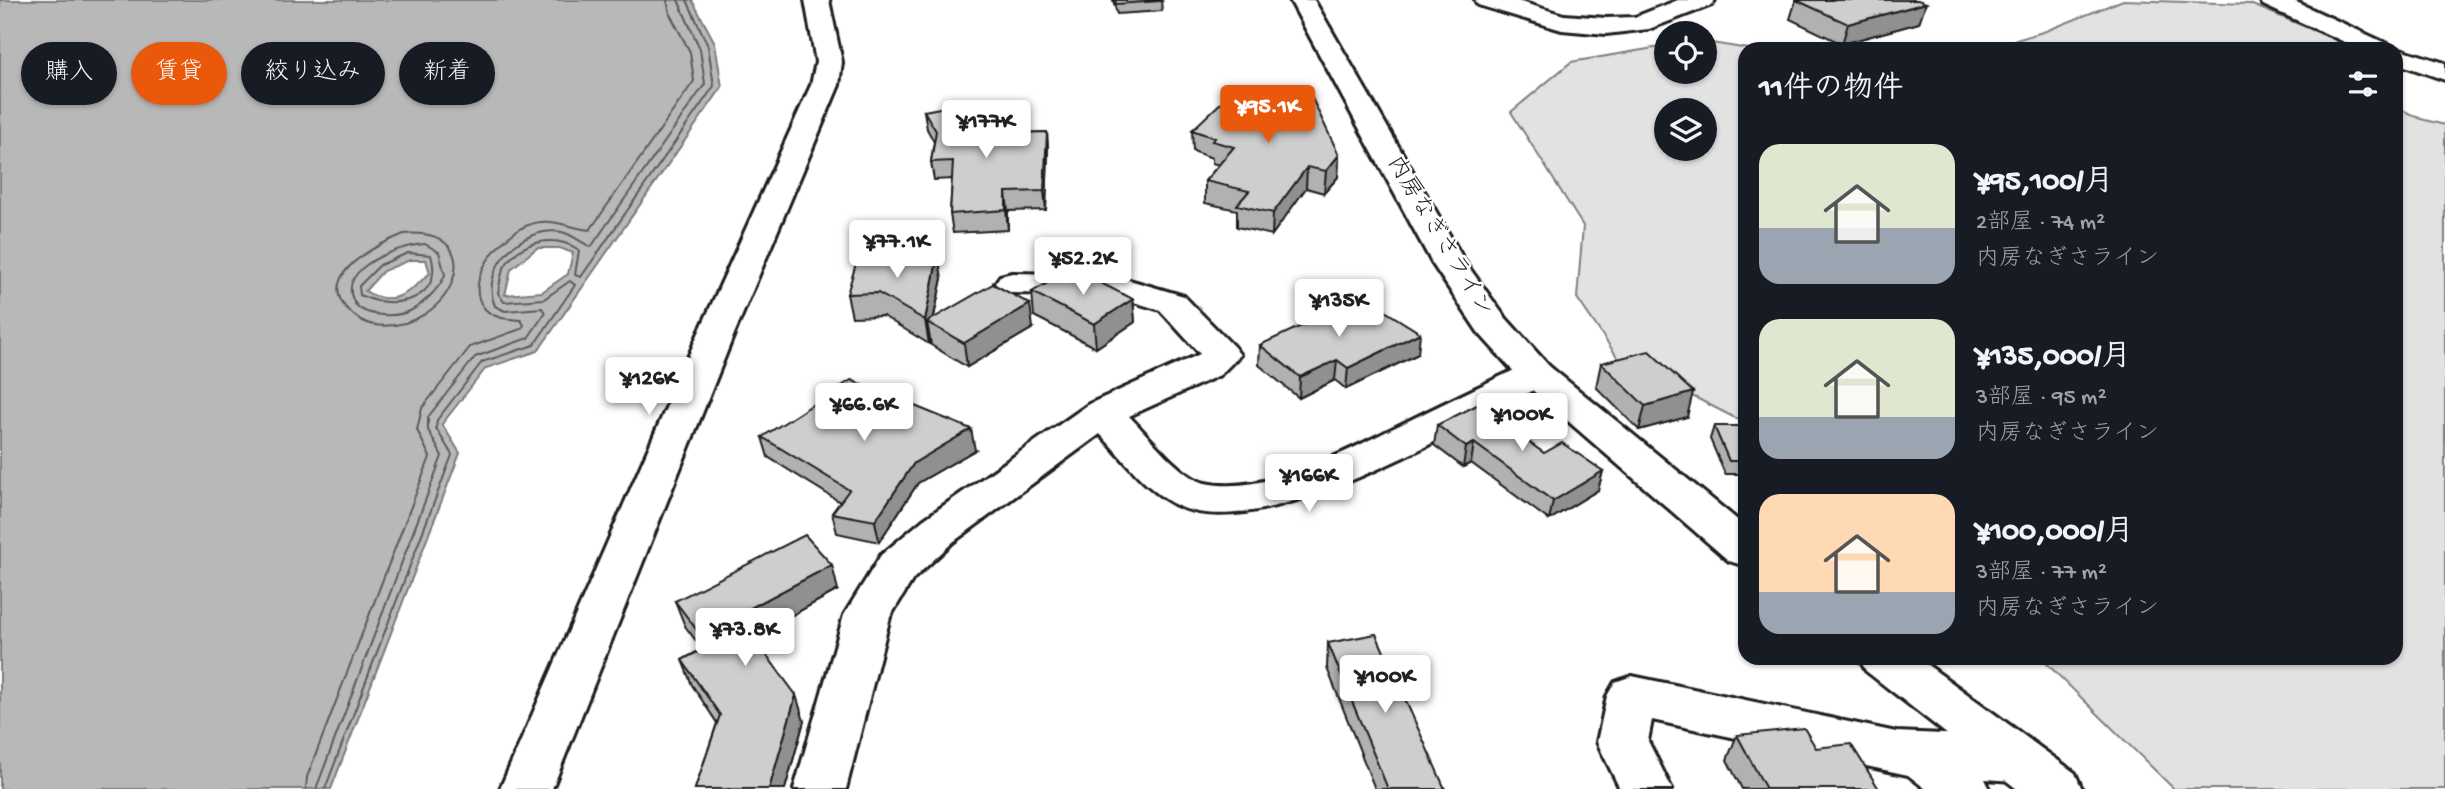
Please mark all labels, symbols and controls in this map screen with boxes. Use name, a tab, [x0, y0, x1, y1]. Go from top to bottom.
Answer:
map controls	[1654, 21, 1717, 161]
button: locate	[1654, 21, 1717, 84]
chip: 購入	[21, 42, 117, 105]
chip: 賃貸	[131, 42, 227, 105]
chip: 絞り込み	[241, 42, 385, 105]
chip: 新着	[399, 42, 495, 105]
icon: filters	[2344, 65, 2382, 103]
text: 11件の物件	[1759, 73, 1903, 108]
pin: ¥95.1K	[1211, 86, 1325, 145]
text: ¥95.1K	[1236, 94, 1300, 121]
button: layers	[1654, 98, 1717, 161]
pin: ¥177K	[937, 100, 1035, 160]
text: ¥177K	[958, 109, 1014, 136]
street label: 内房なぎさライン	[1380, 151, 1499, 322]
text: ¥95,100/月	[1976, 166, 2114, 201]
icon: home	[1815, 172, 1899, 256]
text: 2部屋 · 74 m²	[1976, 210, 2105, 237]
pin: ¥77.1K	[840, 220, 954, 280]
text: ¥77.1K	[865, 229, 929, 256]
pin: ¥52.2K	[1026, 238, 1140, 297]
text: ¥52.2K	[1050, 246, 1116, 273]
text: 内房なぎさライン	[1976, 246, 2159, 273]
pin: ¥135K	[1290, 280, 1388, 339]
text: ¥135K	[1311, 288, 1367, 315]
text: ¥135,000/月	[1976, 341, 2131, 376]
icon: home	[1815, 347, 1899, 431]
pin: ¥126K	[600, 358, 698, 417]
text: ¥126K	[621, 366, 677, 393]
pin: ¥66.6K	[807, 384, 921, 443]
text: 3部屋 · 95 m²	[1976, 385, 2107, 412]
text: ¥66.6K	[831, 392, 897, 419]
pin: ¥100K	[1473, 393, 1571, 453]
text: ¥100K	[1493, 402, 1551, 429]
text: 内房なぎさライン	[1976, 421, 2159, 448]
pin: ¥166K	[1260, 454, 1358, 514]
text: ¥166K	[1281, 463, 1337, 490]
text: ¥100,000/月	[1976, 516, 2134, 551]
icon: home	[1815, 522, 1899, 606]
text: 3部屋 · 77 m²	[1976, 560, 2107, 587]
text: 内房なぎさライン	[1976, 596, 2159, 623]
pin: ¥73.8K	[688, 608, 802, 668]
text: ¥73.8K	[711, 617, 779, 644]
pin: ¥100K	[1336, 656, 1434, 715]
text: ¥100K	[1356, 664, 1414, 691]

